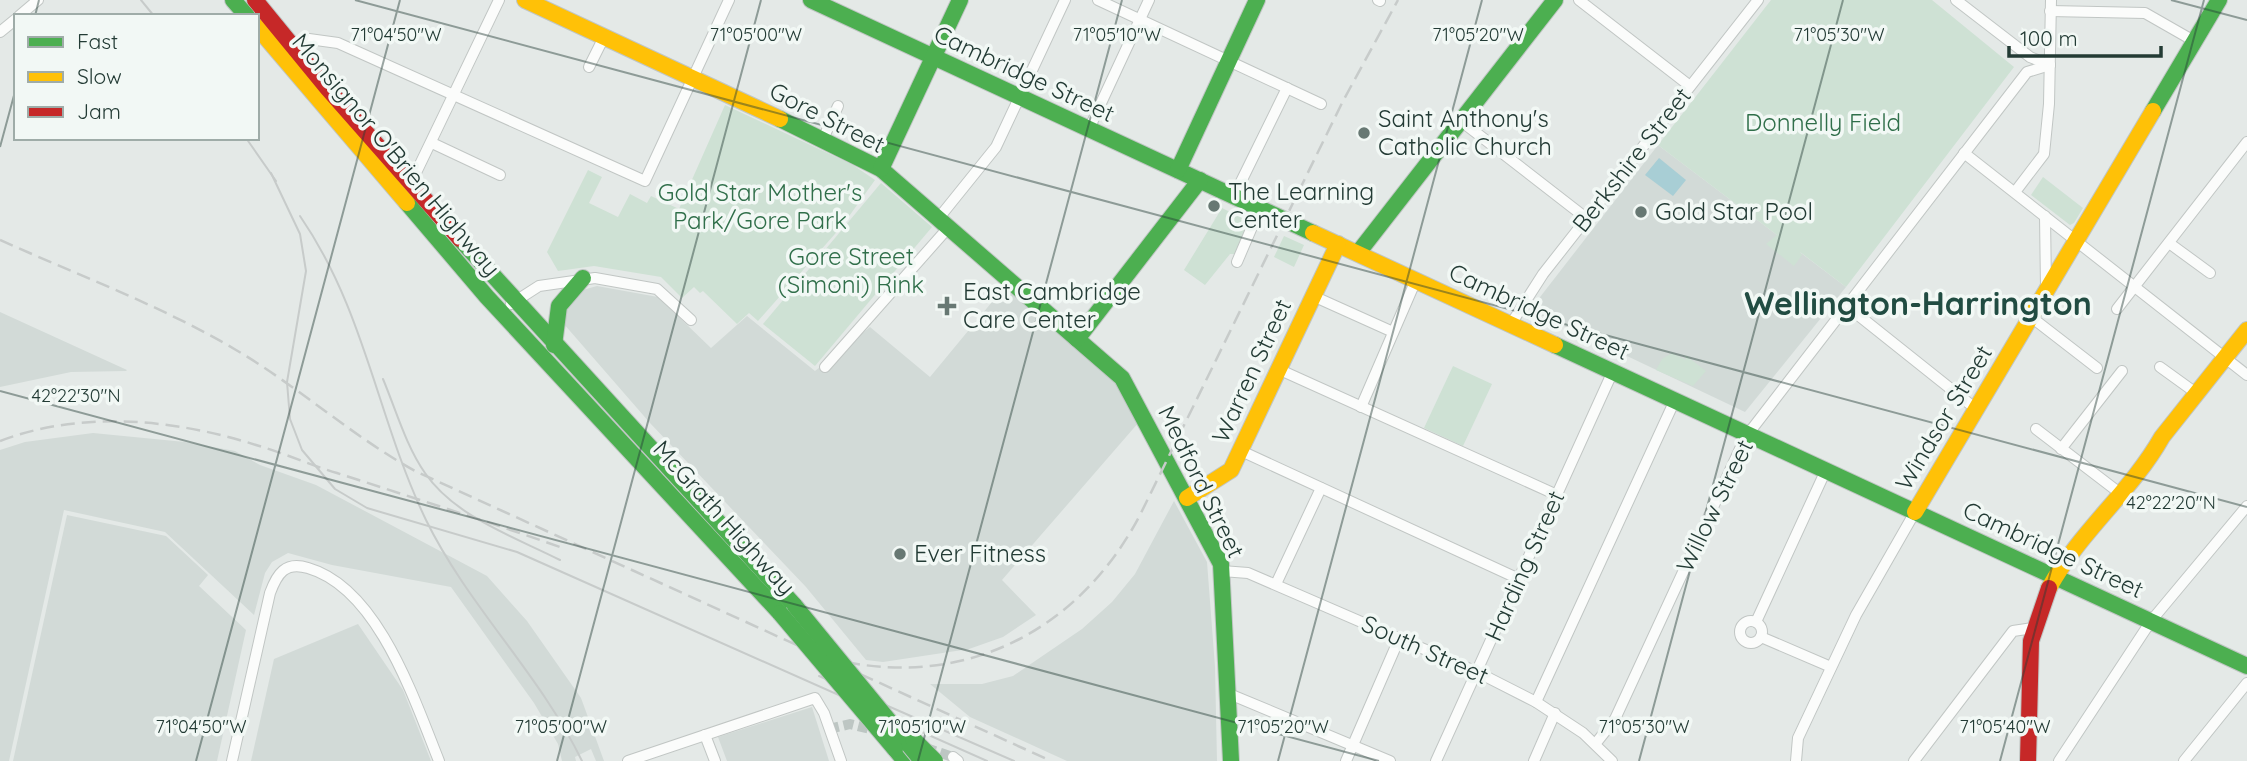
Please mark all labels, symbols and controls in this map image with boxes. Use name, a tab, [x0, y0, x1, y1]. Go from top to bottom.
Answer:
legend	[14, 14, 259, 140]
scale bar	[2009, 14, 2161, 58]
street label: Cambridge Street	[929, 18, 1119, 128]
text: 71°04'50"W	[350, 23, 442, 46]
text: 71°05'00"W	[710, 23, 802, 46]
text: 71°05'10"W	[1073, 23, 1161, 46]
text: 71°05'20"W	[1432, 23, 1524, 46]
text: 71°05'30"W	[1793, 23, 1885, 46]
text: 100 m	[2020, 25, 2078, 51]
street label: Monsignor O'Brien Highway	[286, 27, 507, 282]
text: Fast	[77, 28, 118, 54]
text: Slow	[77, 63, 122, 89]
street label: Gore Street	[765, 75, 890, 159]
street label: Berkshire Street	[1565, 81, 1697, 238]
text: Jam	[77, 98, 121, 124]
place label: Saint Anthony's Catholic Church	[1378, 103, 1552, 161]
park label: Donnelly Field	[1745, 107, 1901, 137]
marker: Saint Anthony's Catholic Church	[1356, 125, 1372, 141]
place label: The Learning Center	[1228, 176, 1374, 234]
park label: Gold Star Mother's Park/Gore Park	[658, 177, 862, 235]
place label: Gold Star Pool	[1655, 196, 1813, 226]
marker: The Learning Center	[1206, 198, 1222, 214]
marker: Gold Star Pool	[1633, 204, 1649, 220]
park label: Gore Street (Simoni) Rink	[778, 241, 924, 299]
street label: Cambridge Street	[1444, 256, 1634, 366]
place label: East Cambridge Care Center	[963, 276, 1141, 334]
district label: Wellington-Harrington	[1744, 283, 2092, 323]
street label: Warren Street	[1205, 294, 1297, 447]
marker: East Cambridge Care Center	[937, 296, 957, 316]
street label: Windsor Street	[1888, 340, 1998, 495]
text: 42°22'30"N	[32, 384, 121, 407]
street label: Medford Street	[1152, 401, 1252, 563]
street label: McGrath Highway	[647, 434, 802, 601]
street label: Willow Street	[1669, 434, 1759, 577]
street label: Harding Street	[1478, 486, 1571, 645]
text: 42°22'20"N	[2126, 491, 2216, 514]
street label: Cambridge Street	[1958, 494, 2148, 604]
place label: Ever Fitness	[914, 538, 1046, 568]
marker: Ever Fitness	[892, 546, 908, 562]
street label: South Street	[1357, 608, 1493, 690]
text: 71°04'50"W	[155, 715, 247, 738]
text: 71°05'00"W	[515, 715, 607, 738]
text: 71°05'10"W	[878, 715, 966, 738]
text: 71°05'20"W	[1237, 715, 1329, 738]
text: 71°05'30"W	[1598, 715, 1690, 738]
text: 71°05'40"W	[1959, 715, 2051, 738]

